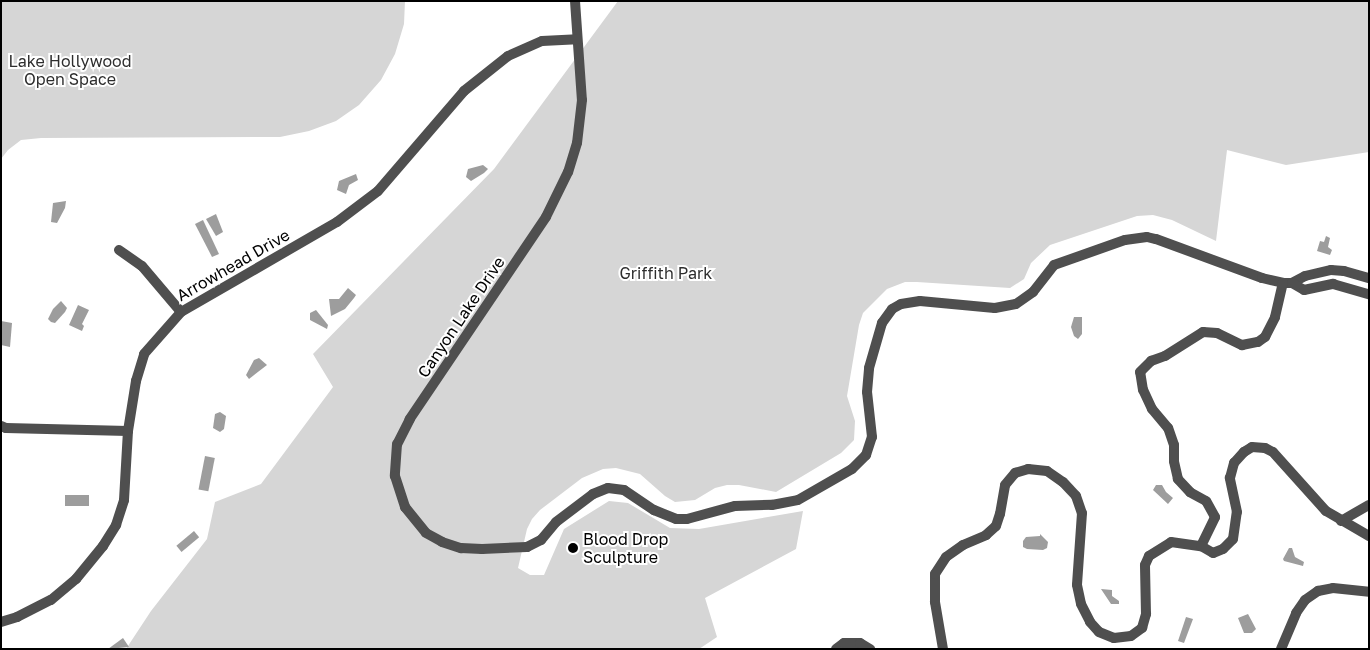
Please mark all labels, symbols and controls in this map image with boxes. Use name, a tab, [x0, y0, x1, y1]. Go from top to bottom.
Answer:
park label: Lake Hollywood Open Space	[8, 51, 132, 89]
street label: Arrowhead Drive	[173, 225, 293, 305]
street label: Canyon Lake Drive	[413, 253, 509, 381]
park label: Griffith Park	[620, 263, 712, 283]
place label: Blood Drop Sculpture	[583, 529, 668, 567]
marker: Blood Drop Sculpture	[567, 542, 579, 554]

